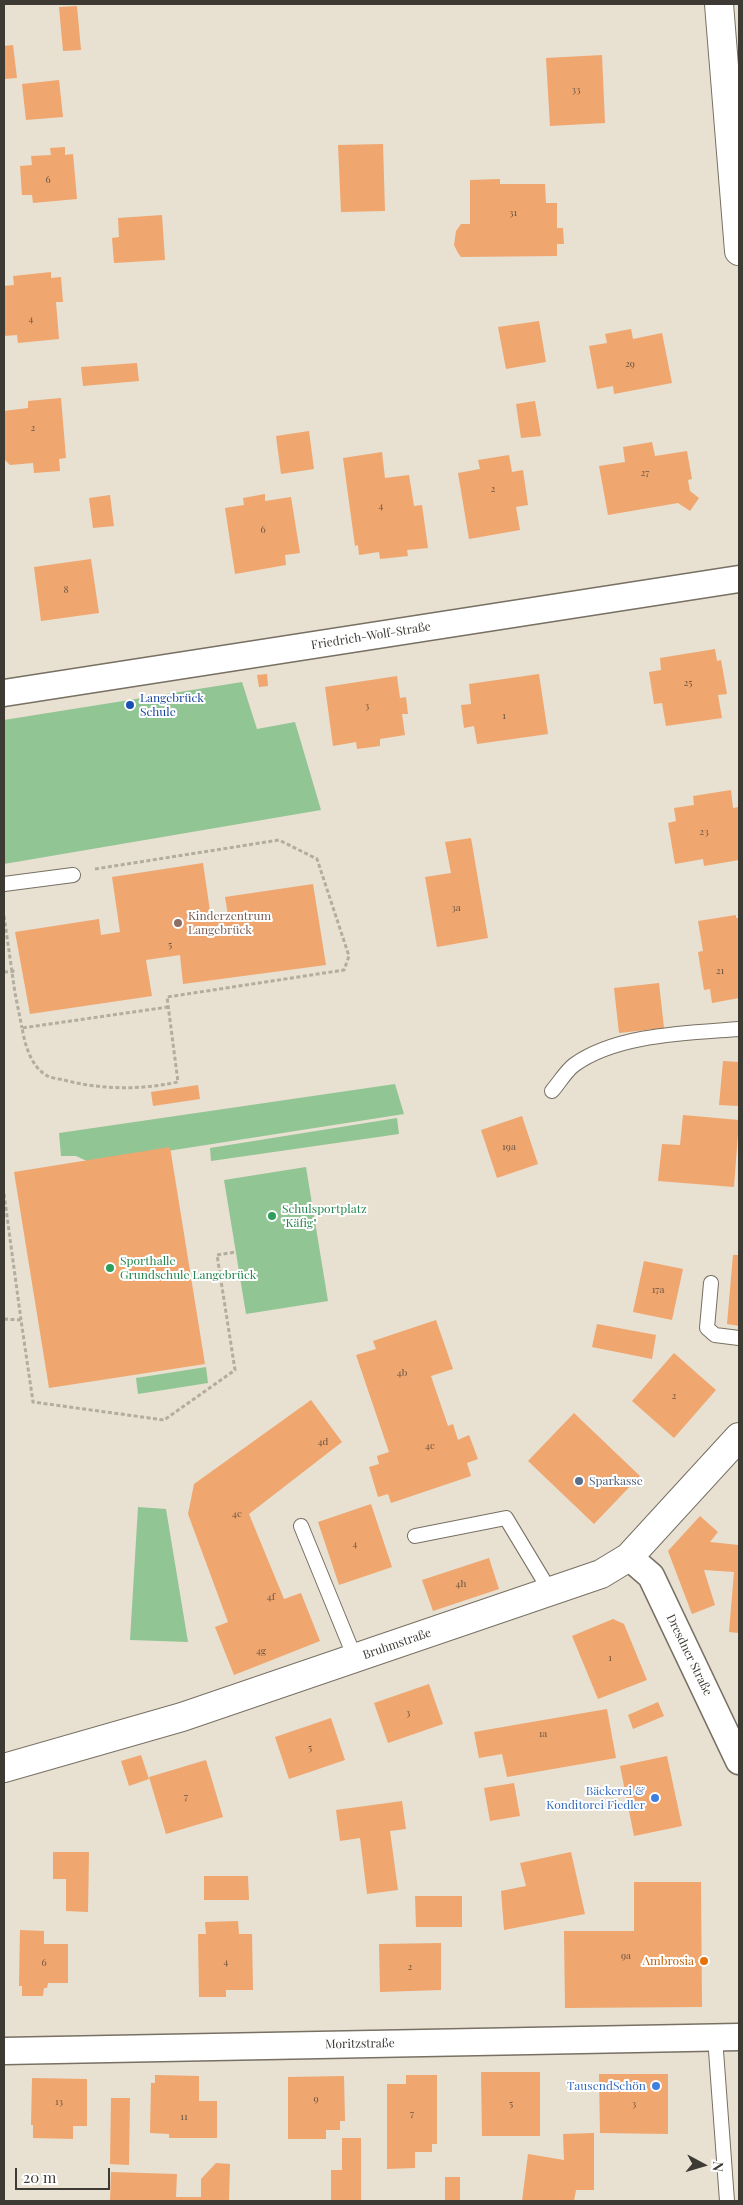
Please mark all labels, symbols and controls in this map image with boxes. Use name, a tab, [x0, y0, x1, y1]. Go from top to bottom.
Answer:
house number: 33	[571, 84, 581, 96]
house number: 6	[45, 174, 51, 186]
house number: 31	[509, 207, 517, 219]
house number: 4	[29, 313, 33, 325]
house number: 29	[625, 358, 635, 370]
house number: 2	[31, 422, 35, 434]
house number: 27	[641, 467, 649, 479]
house number: 2	[491, 483, 495, 495]
house number: 4	[379, 500, 383, 512]
house number: 6	[260, 524, 266, 536]
house number: 8	[63, 584, 69, 596]
street label: Friedrich-Wolf-Straße	[310, 619, 432, 653]
house number: 25	[684, 677, 692, 689]
place label: Langebrück Schule	[140, 691, 204, 719]
marker: Langebrück Schule	[124, 699, 136, 711]
house number: 3	[365, 700, 369, 712]
house number: 1	[502, 710, 506, 722]
house number: 23	[699, 826, 709, 838]
house number: 3a	[451, 902, 461, 914]
place label: Kinderzentrum Langebrück	[188, 909, 271, 937]
marker: Kinderzentrum Langebrück	[172, 917, 184, 929]
house number: 5	[168, 939, 172, 951]
house number: 21	[716, 965, 724, 977]
house number: 19a	[502, 1141, 516, 1153]
place label: Schulsportplatz "Käfig"	[282, 1202, 367, 1230]
marker: Schulsportplatz "Käfig"	[266, 1210, 278, 1222]
place label: Sporthalle Grundschule Langebrück	[120, 1254, 256, 1282]
marker: Sporthalle Grundschule Langebrück	[104, 1262, 116, 1274]
house number: 17a	[652, 1284, 664, 1296]
house number: 4b	[397, 1367, 407, 1379]
house number: 2	[672, 1390, 676, 1402]
house number: 4d	[318, 1436, 328, 1448]
house number: 4c	[425, 1440, 435, 1452]
place label: Sparkasse	[589, 1474, 643, 1488]
marker: Sparkasse	[573, 1475, 585, 1487]
house number: 4e	[232, 1508, 242, 1520]
house number: 4	[353, 1538, 357, 1550]
house number: 4h	[456, 1578, 466, 1590]
house number: 4f	[267, 1591, 275, 1603]
street label: Dresdner Straße	[663, 1612, 715, 1698]
street label: Bruhmstraße	[361, 1626, 433, 1662]
house number: 4g	[256, 1645, 266, 1657]
house number: 1	[608, 1652, 612, 1664]
house number: 3	[406, 1707, 410, 1719]
house number: 1a	[539, 1728, 547, 1740]
house number: 5	[308, 1742, 312, 1754]
place label: Bäckerei & Konditorei Fiedler	[546, 1784, 645, 1812]
house number: 7	[184, 1791, 188, 1803]
marker: Bäckerei & Konditorei Fiedler	[649, 1792, 661, 1804]
house number: 9a	[621, 1950, 631, 1962]
place label: Ambrosia	[642, 1954, 694, 1968]
marker: Ambrosia	[698, 1955, 710, 1967]
house number: 4	[224, 1956, 228, 1968]
house number: 6	[41, 1957, 47, 1969]
house number: 2	[408, 1961, 412, 1973]
street label: Moritzstraße	[325, 2036, 395, 2052]
place label: TausendSchön	[567, 2079, 646, 2093]
marker: TausendSchön	[650, 2080, 662, 2092]
house number: 9	[313, 2093, 319, 2105]
house number: 13	[55, 2096, 63, 2108]
house number: 5	[509, 2098, 513, 2110]
house number: 3	[632, 2098, 636, 2110]
house number: 7	[410, 2108, 414, 2120]
house number: 11	[180, 2111, 188, 2123]
north arrow	[678, 2140, 728, 2190]
scale bar	[18, 2158, 112, 2190]
text: N	[708, 2161, 728, 2173]
text: 20 m	[23, 2167, 56, 2187]

